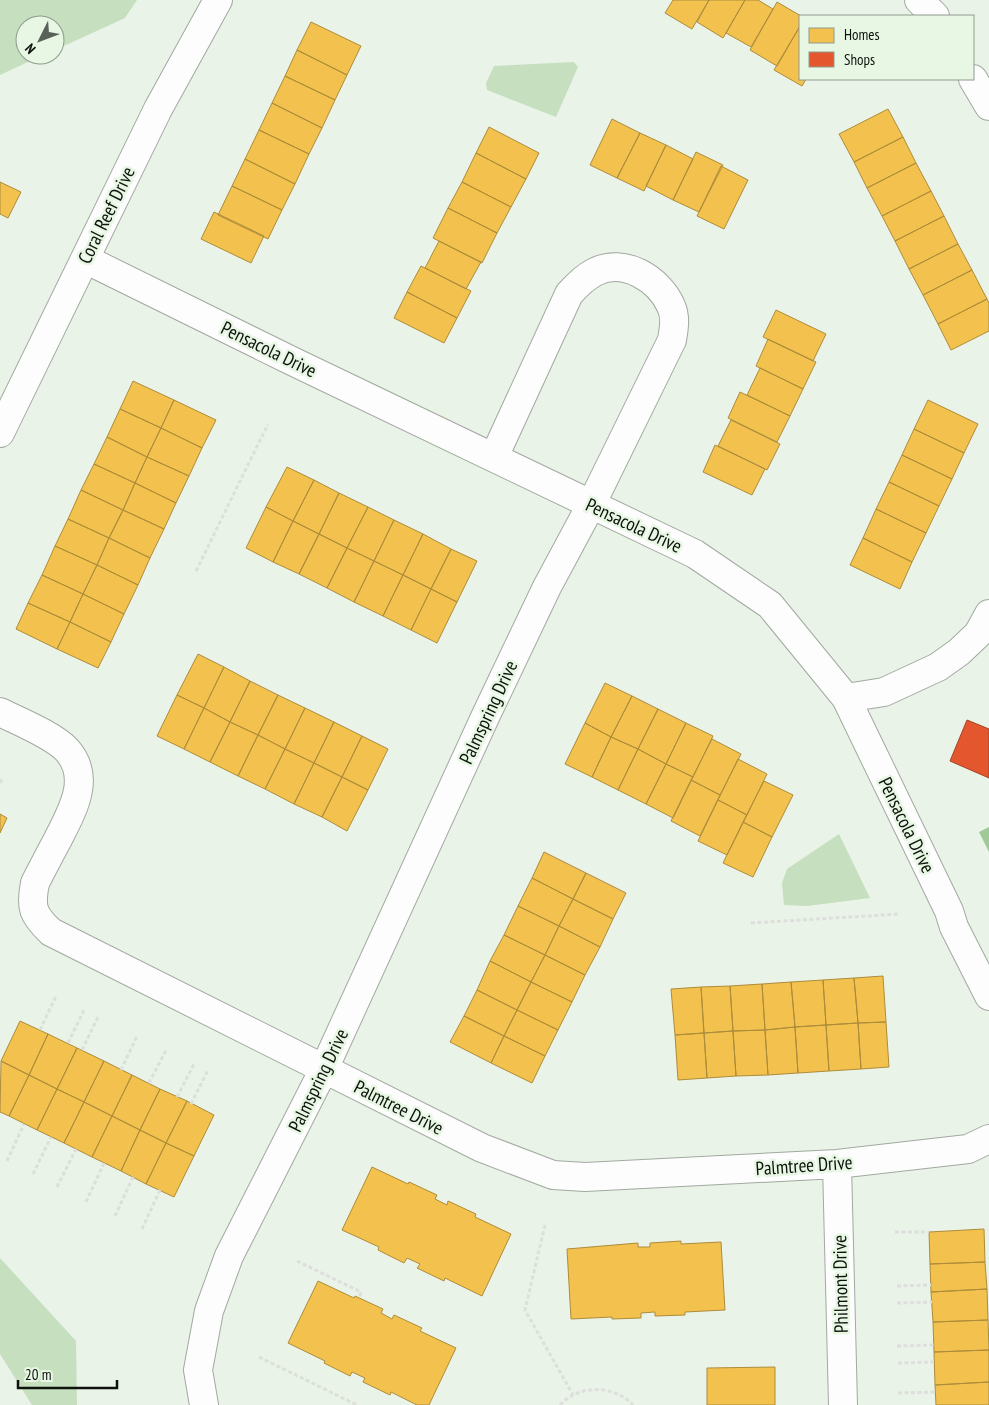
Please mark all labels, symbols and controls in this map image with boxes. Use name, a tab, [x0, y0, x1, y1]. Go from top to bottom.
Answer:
north arrow	[15, 15, 65, 65]
legend	[799, 15, 974, 80]
text: Homes	[844, 25, 880, 44]
text: N	[21, 40, 40, 58]
text: Shops	[844, 50, 875, 69]
street label: Coral Reef Drive	[72, 162, 140, 267]
street label: Pensacola Drive	[217, 316, 321, 383]
street label: Pensacola Drive	[582, 492, 686, 558]
street label: Palmspring Drive	[454, 656, 523, 768]
street label: Pensacola Drive	[874, 773, 941, 877]
street label: Palmspring Drive	[283, 1024, 353, 1135]
street label: Palmtree Drive	[350, 1074, 448, 1140]
street label: Palmtree Drive	[755, 1150, 853, 1180]
street label: Philmont Drive	[827, 1235, 853, 1333]
scale bar	[18, 1358, 116, 1390]
text: 20 m	[25, 1365, 51, 1384]

